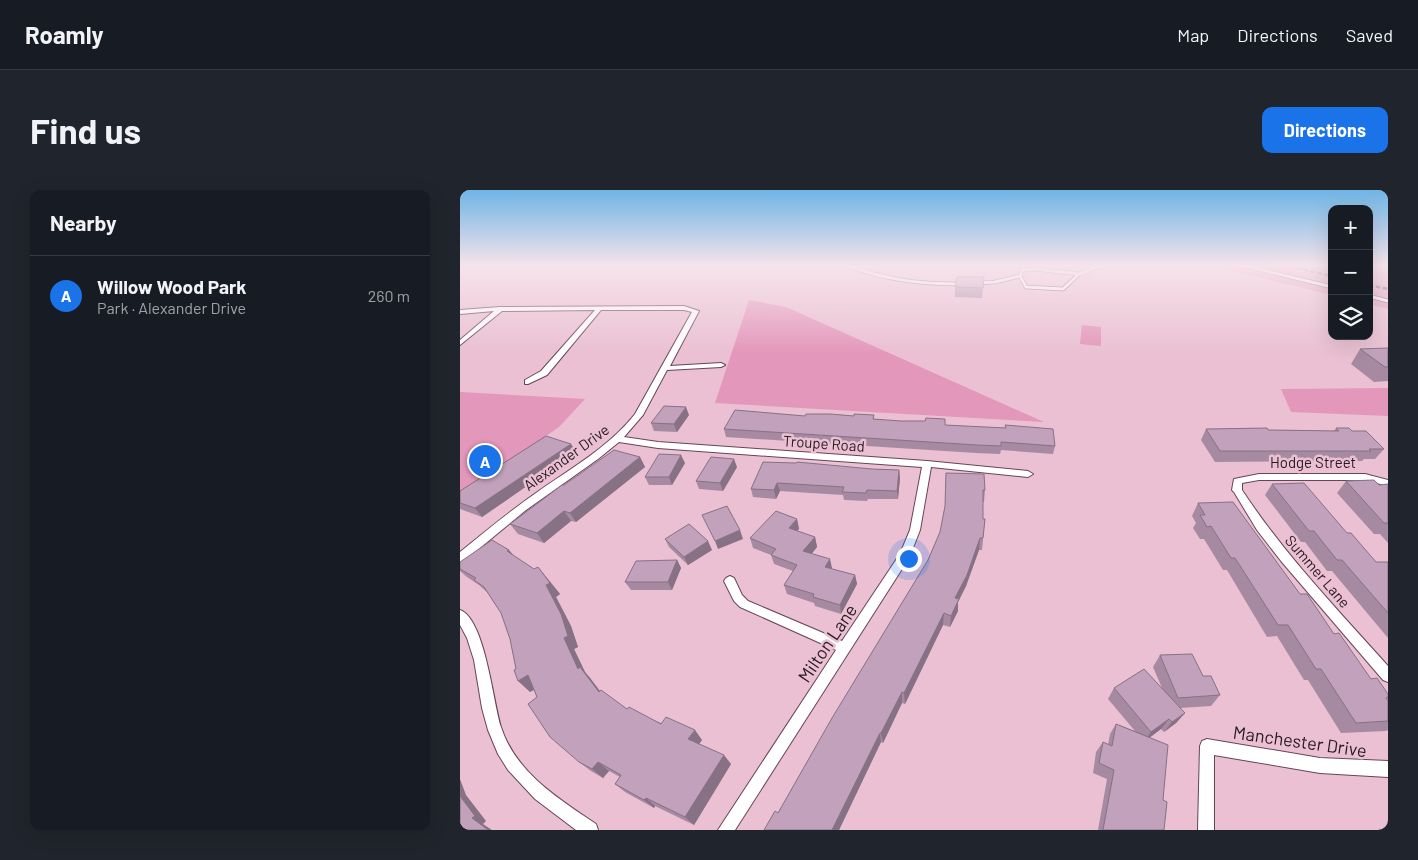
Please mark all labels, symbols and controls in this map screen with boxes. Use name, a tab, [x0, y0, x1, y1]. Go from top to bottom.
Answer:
text: Roamly	[25, 20, 104, 49]
text: Map	[1177, 24, 1209, 46]
text: Directions	[1237, 24, 1318, 46]
text: Saved	[1346, 24, 1393, 46]
button: Directions	[1262, 107, 1388, 153]
text: Find us	[30, 109, 141, 151]
map controls	[1328, 205, 1373, 340]
button: +	[1328, 205, 1373, 250]
text: Nearby	[50, 210, 116, 235]
button: −	[1328, 250, 1373, 295]
text: Willow Wood Park	[97, 275, 246, 298]
text: A	[61, 286, 71, 305]
text: 260 m	[368, 286, 410, 305]
button: layers	[1328, 295, 1373, 340]
text: Park · Alexander Drive	[97, 298, 246, 317]
street label: Alexander Drive	[520, 420, 612, 494]
street label: Troupe Road	[783, 431, 865, 455]
pin: A	[469, 442, 501, 480]
street label: Hodge Street	[1270, 453, 1356, 471]
street label: Summer Lane	[1282, 531, 1354, 611]
your location	[896, 546, 922, 572]
street label: Milton Lane	[793, 600, 861, 686]
street label: Manchester Drive	[1232, 721, 1368, 761]

